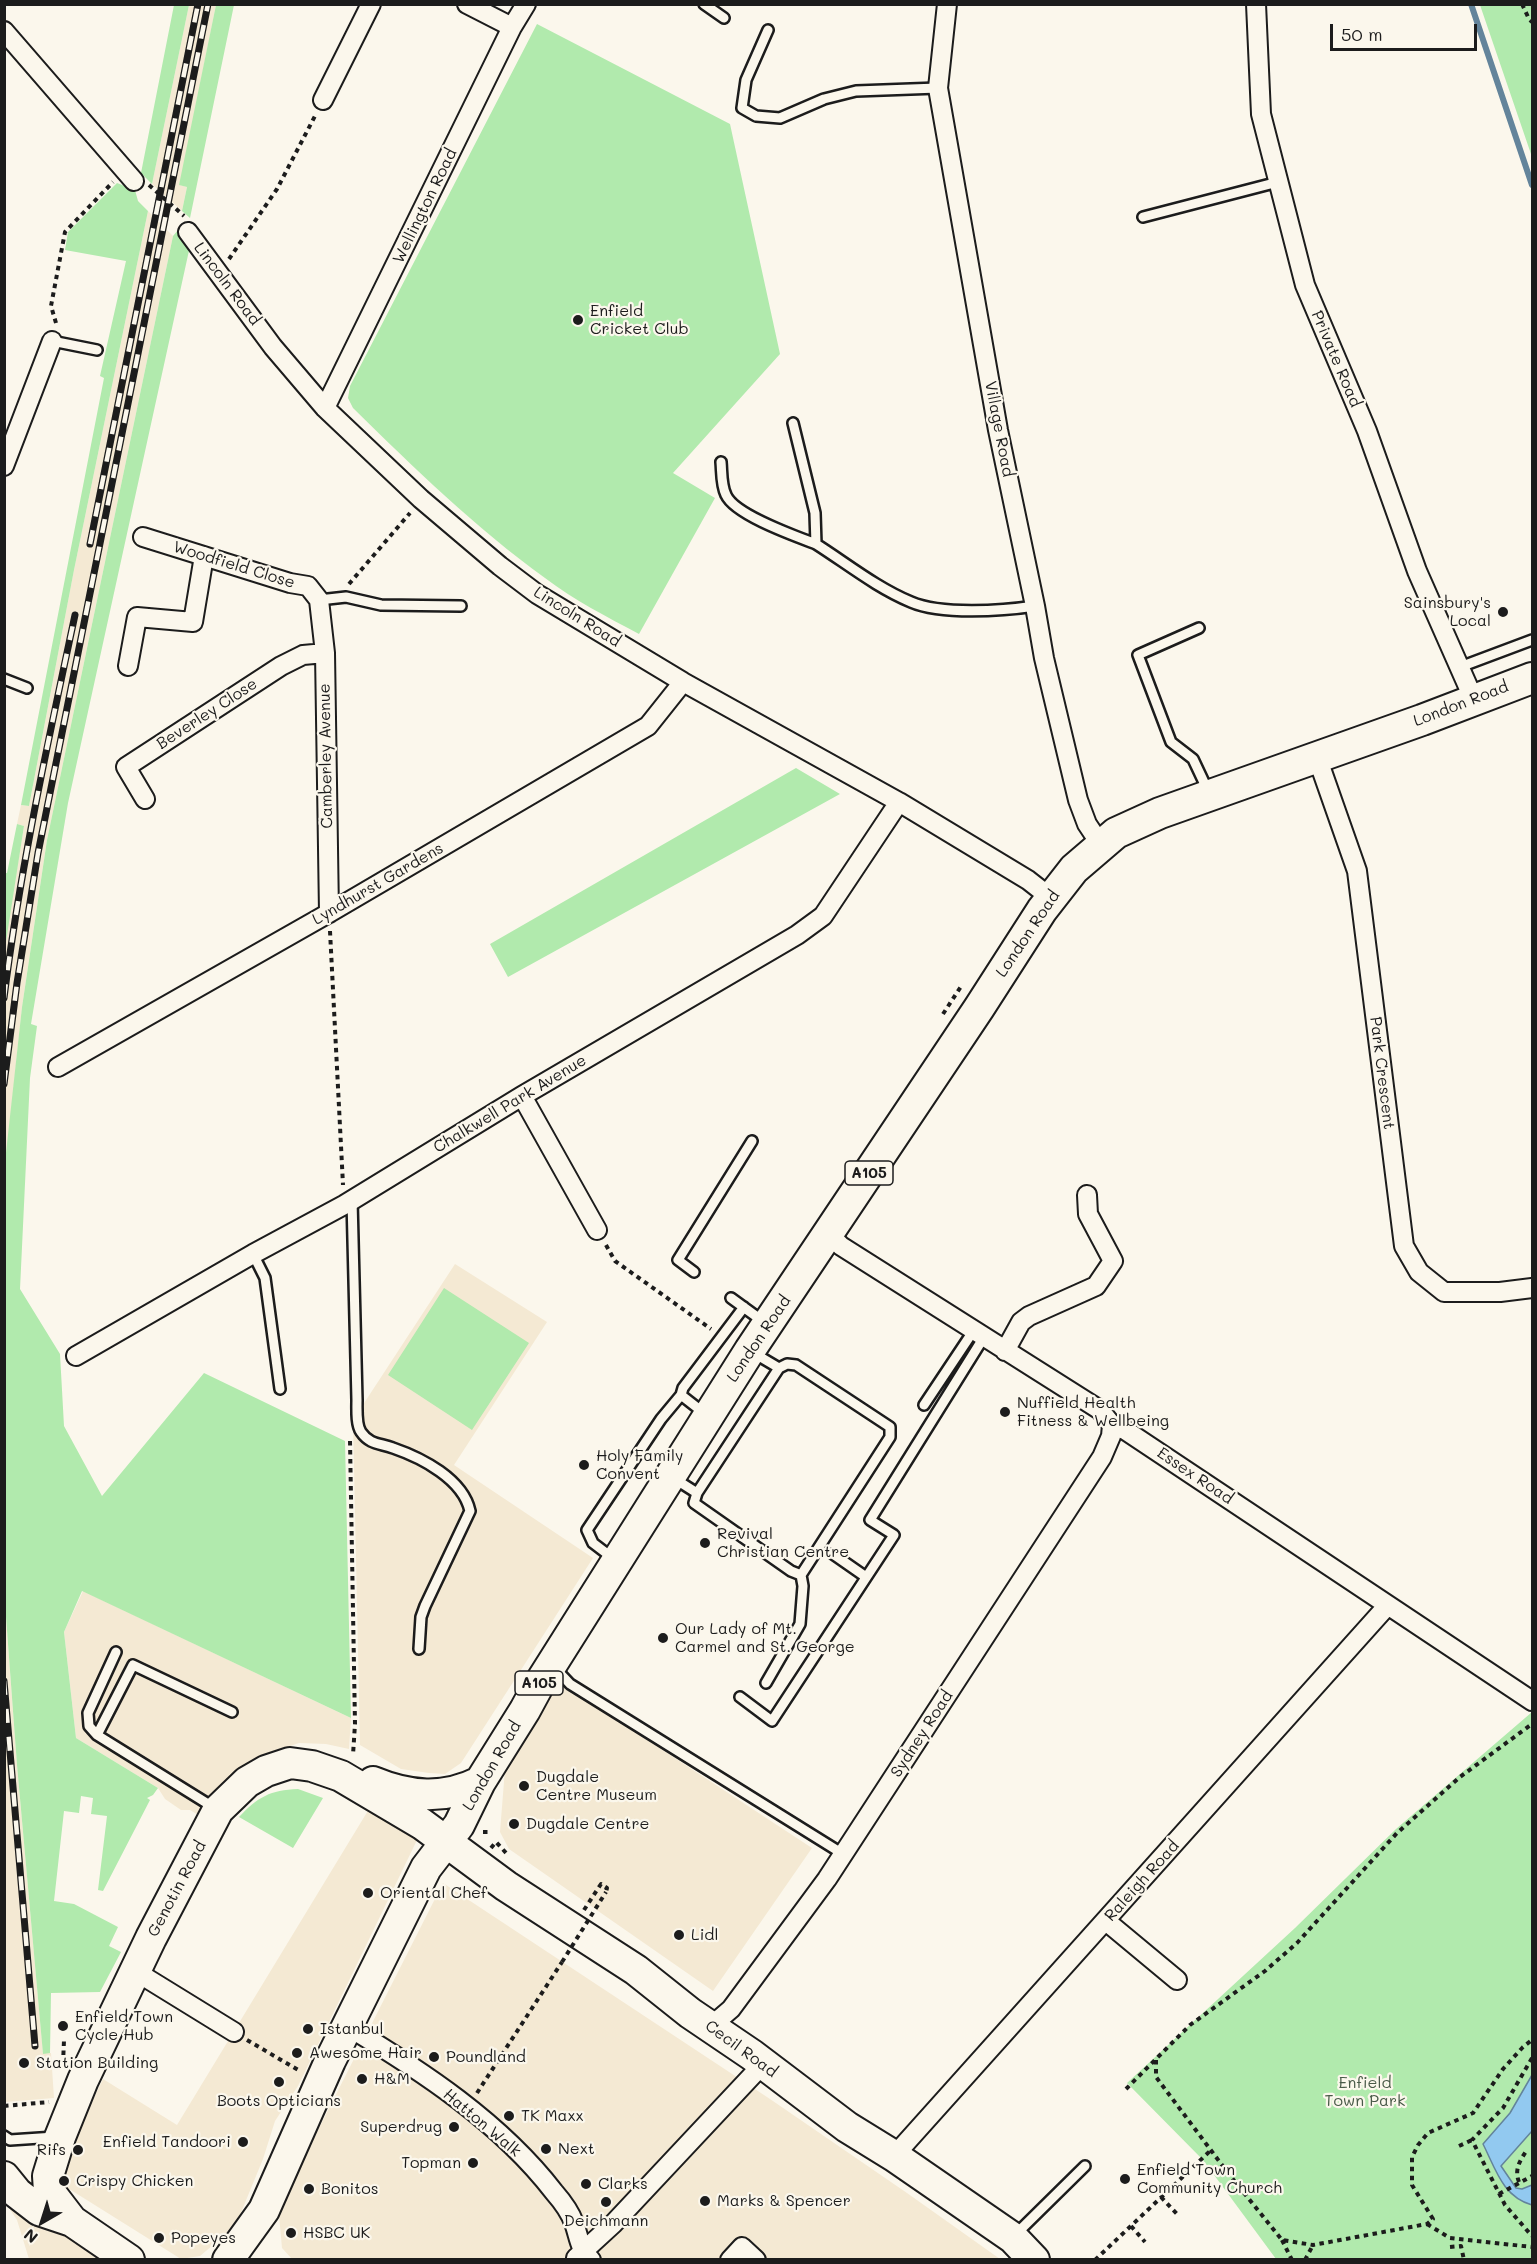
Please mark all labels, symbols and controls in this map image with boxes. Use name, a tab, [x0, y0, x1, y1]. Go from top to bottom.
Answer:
scale bar	[1333, 12, 1480, 50]
text: 50 m	[1341, 22, 1383, 46]
street label: Wellington Road	[389, 145, 461, 267]
street label: Lincoln Road	[190, 239, 264, 329]
place label: Enfield Cricket Club	[590, 301, 689, 339]
street label: Private Road	[1307, 308, 1365, 410]
marker: Enfield Cricket Club	[571, 313, 585, 327]
street label: Village Road	[980, 379, 1018, 479]
street label: Woodfield Close	[171, 537, 297, 593]
street label: Lincoln Road	[530, 583, 624, 651]
place label: Sainsbury's Local	[1404, 593, 1491, 631]
marker: Sainsbury's Local	[1496, 605, 1510, 619]
street label: Beverley Close	[153, 674, 261, 754]
street label: London Road	[1411, 677, 1511, 731]
street label: Camberley Avenue	[315, 683, 337, 829]
street label: Lyndhurst Gardens	[309, 839, 447, 929]
street label: London Road	[992, 887, 1064, 981]
street label: Park Crescent	[1366, 1015, 1398, 1131]
street label: Chalkwell Park Avenue	[430, 1051, 590, 1157]
road number: A105	[845, 1161, 893, 1185]
street label: London Road	[723, 1292, 795, 1386]
place label: Nuffield Health Fitness & Wellbeing	[1017, 1393, 1169, 1431]
marker: Nuffield Health Fitness & Wellbeing	[998, 1405, 1012, 1419]
street label: Essex Road	[1153, 1444, 1237, 1508]
place label: Holy Family Convent	[596, 1446, 683, 1484]
marker: Holy Family Convent	[577, 1458, 591, 1472]
place label: Revival Christian Centre	[717, 1524, 849, 1562]
marker: Revival Christian Centre	[698, 1536, 712, 1550]
place label: Our Lady of Mt. Carmel and St. George	[675, 1619, 855, 1657]
marker: Our Lady of Mt. Carmel and St. George	[656, 1631, 670, 1645]
road number: A105	[515, 1671, 563, 1695]
street label: Sydney Road	[887, 1687, 957, 1781]
street label: London Road	[459, 1718, 525, 1814]
place label: Dugdale Centre Museum	[536, 1767, 657, 1805]
marker: Dugdale Centre Museum	[517, 1779, 531, 1793]
place label: Dugdale Centre	[526, 1814, 649, 1834]
marker: Dugdale Centre	[507, 1817, 521, 1831]
street label: Raleigh Road	[1101, 1837, 1183, 1925]
street label: Genotin Road	[144, 1838, 210, 1940]
place label: Oriental Chef	[380, 1883, 487, 1903]
marker: Oriental Chef	[361, 1886, 375, 1900]
place label: Lidl	[691, 1925, 718, 1945]
marker: Lidl	[672, 1928, 686, 1942]
place label: Enfield Town Cycle Hub	[75, 2007, 173, 2045]
street label: Cecil Road	[701, 2016, 781, 2082]
marker: Enfield Town Cycle Hub	[56, 2019, 70, 2033]
place label: Istanbul	[320, 2019, 384, 2039]
marker: Istanbul	[301, 2022, 315, 2036]
place label: Awesome Hair	[309, 2043, 422, 2063]
marker: Awesome Hair	[290, 2046, 304, 2060]
place label: Poundland	[446, 2047, 526, 2067]
marker: Poundland	[427, 2050, 441, 2064]
place label: Station Building	[36, 2053, 158, 2073]
marker: Station Building	[17, 2056, 31, 2070]
place label: H&M	[374, 2069, 410, 2089]
marker: H&M	[355, 2072, 369, 2086]
park label: Enfield Town Park	[1324, 2073, 1406, 2111]
marker: Boots Opticians	[272, 2075, 286, 2089]
street label: Hatton Walk	[439, 2085, 525, 2161]
place label: Boots Opticians	[217, 2091, 341, 2111]
place label: TK Maxx	[521, 2106, 584, 2126]
marker: TK Maxx	[502, 2109, 516, 2123]
place label: Superdrug	[360, 2117, 442, 2137]
marker: Superdrug	[447, 2120, 461, 2134]
place label: Enfield Tandoori	[103, 2132, 231, 2152]
marker: Enfield Tandoori	[236, 2135, 250, 2149]
place label: Next	[558, 2139, 595, 2159]
place label: Rifs	[37, 2140, 66, 2160]
marker: Next	[539, 2142, 553, 2156]
marker: Rifs	[71, 2143, 85, 2157]
place label: Topman	[401, 2153, 461, 2173]
marker: Topman	[466, 2156, 480, 2170]
place label: Enfield Town Community Church	[1137, 2160, 1282, 2198]
place label: Crispy Chicken	[76, 2171, 193, 2191]
marker: Enfield Town Community Church	[1118, 2172, 1132, 2186]
marker: Crispy Chicken	[57, 2174, 71, 2188]
place label: Clarks	[598, 2174, 648, 2194]
marker: Clarks	[579, 2177, 593, 2191]
place label: Bonitos	[321, 2179, 378, 2199]
marker: Bonitos	[302, 2182, 316, 2196]
place label: Marks & Spencer	[717, 2191, 851, 2211]
north arrow	[12, 2192, 72, 2252]
marker: Marks & Spencer	[698, 2194, 712, 2208]
marker: Deichmann	[599, 2195, 613, 2209]
place label: Deichmann	[564, 2211, 648, 2231]
place label: HSBC UK	[303, 2223, 370, 2243]
text: N	[19, 2224, 42, 2248]
marker: HSBC UK	[284, 2226, 298, 2240]
place label: Popeyes	[171, 2228, 236, 2248]
marker: Popeyes	[152, 2231, 166, 2245]

